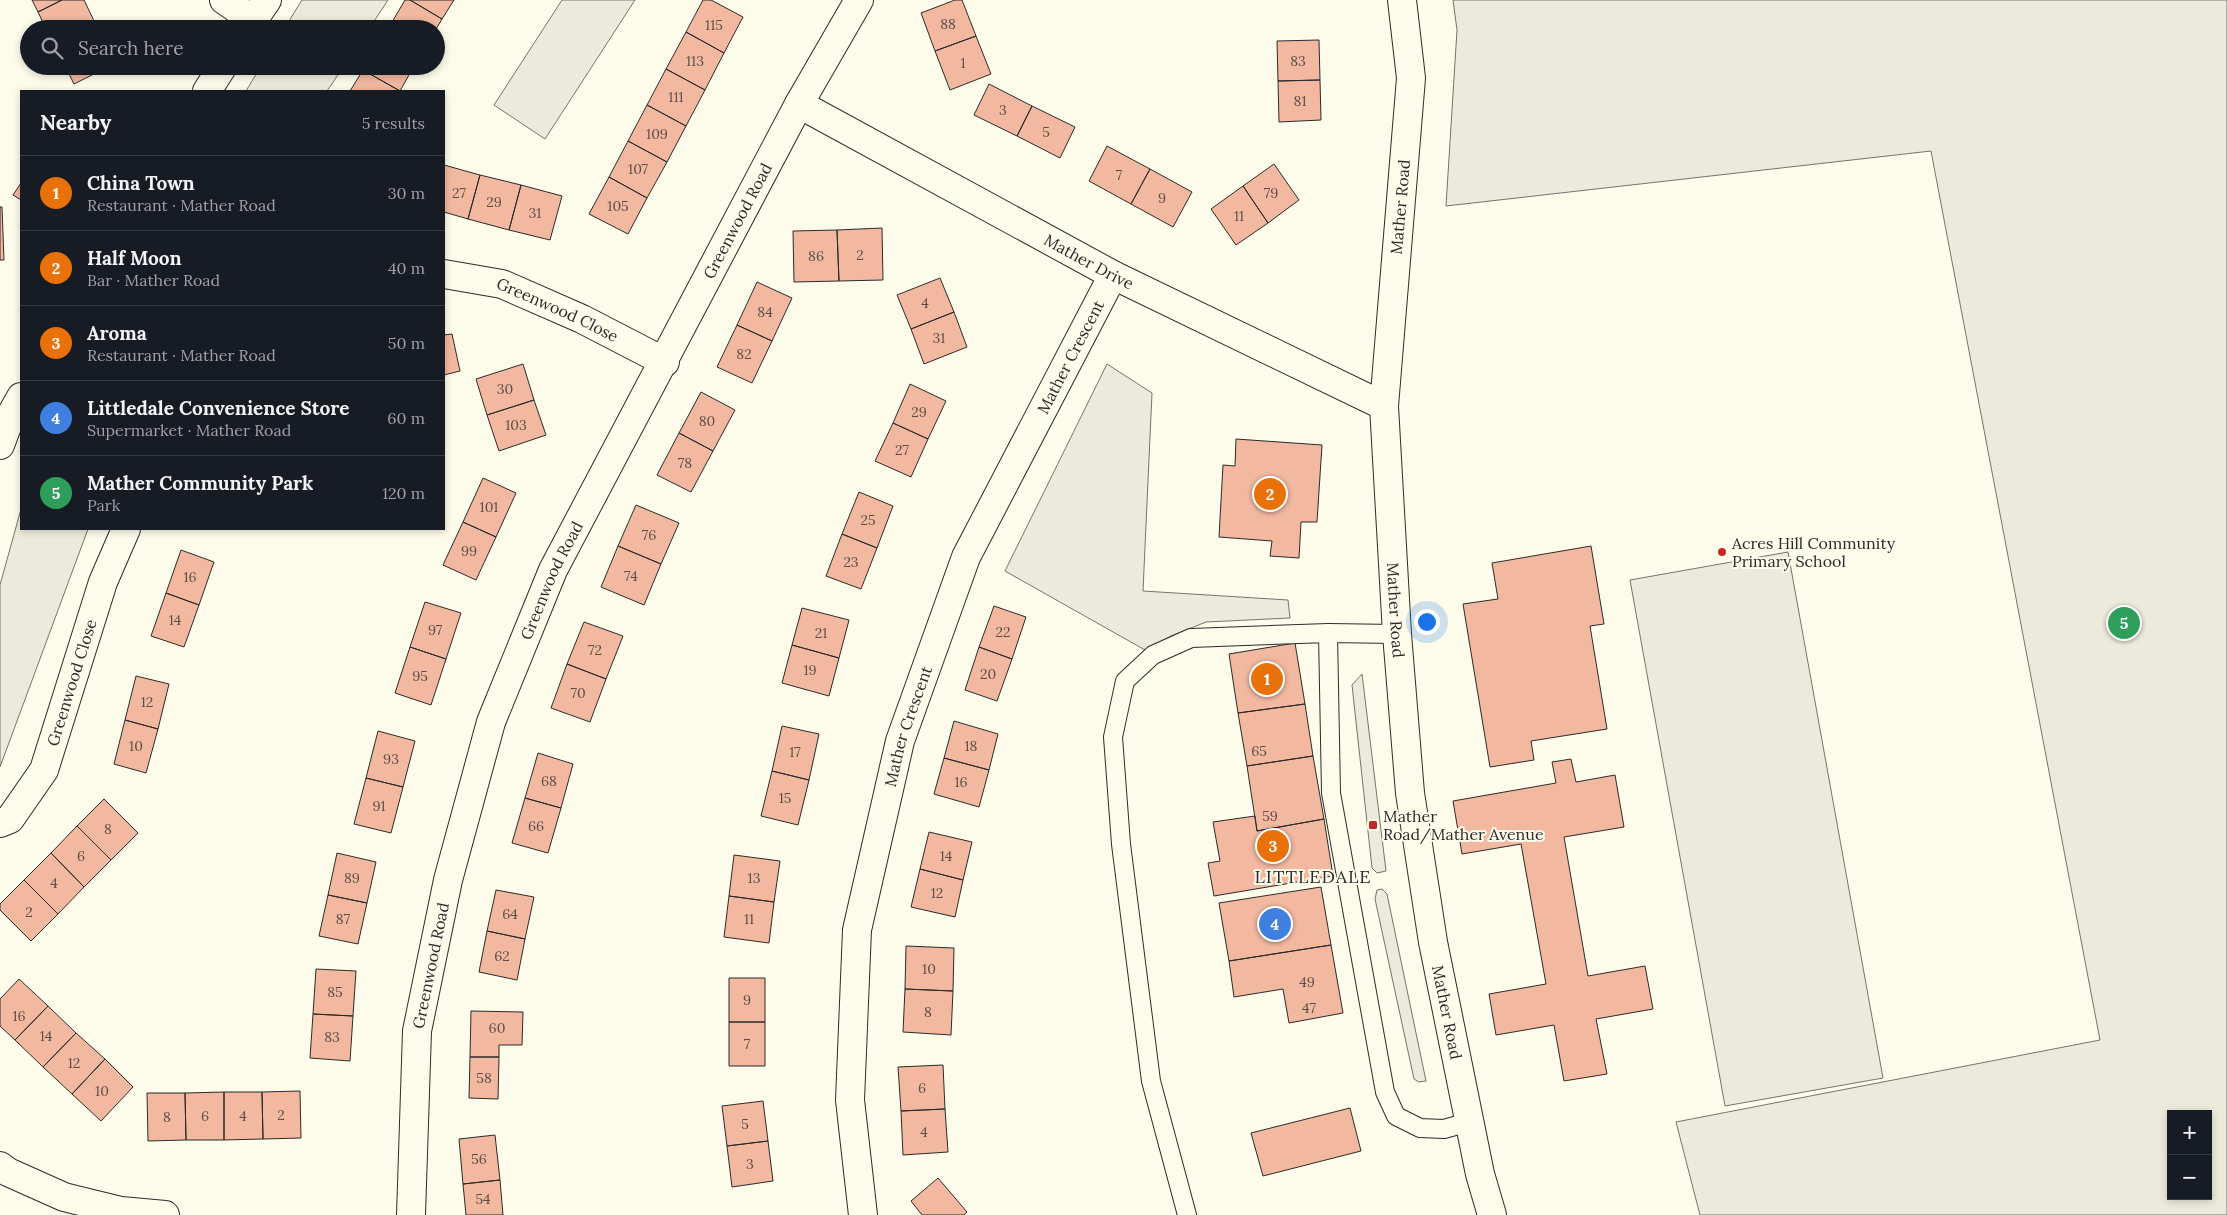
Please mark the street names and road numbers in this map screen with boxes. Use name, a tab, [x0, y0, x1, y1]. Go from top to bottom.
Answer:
street label: Mather Road	[1386, 158, 1414, 255]
street label: Greenwood Road	[699, 159, 776, 282]
street label: Mather Drive	[1041, 229, 1137, 294]
street label: Greenwood Close	[494, 273, 622, 346]
street label: Mather Crescent	[1033, 296, 1109, 417]
street label: Greenwood Road	[516, 517, 587, 642]
street label: Mather Road	[1383, 562, 1409, 659]
street label: Greenwood Close	[42, 616, 101, 749]
street label: Mather Crescent	[880, 662, 936, 789]
street label: Greenwood Road	[408, 900, 453, 1030]
street label: Mather Road	[1428, 963, 1467, 1062]

